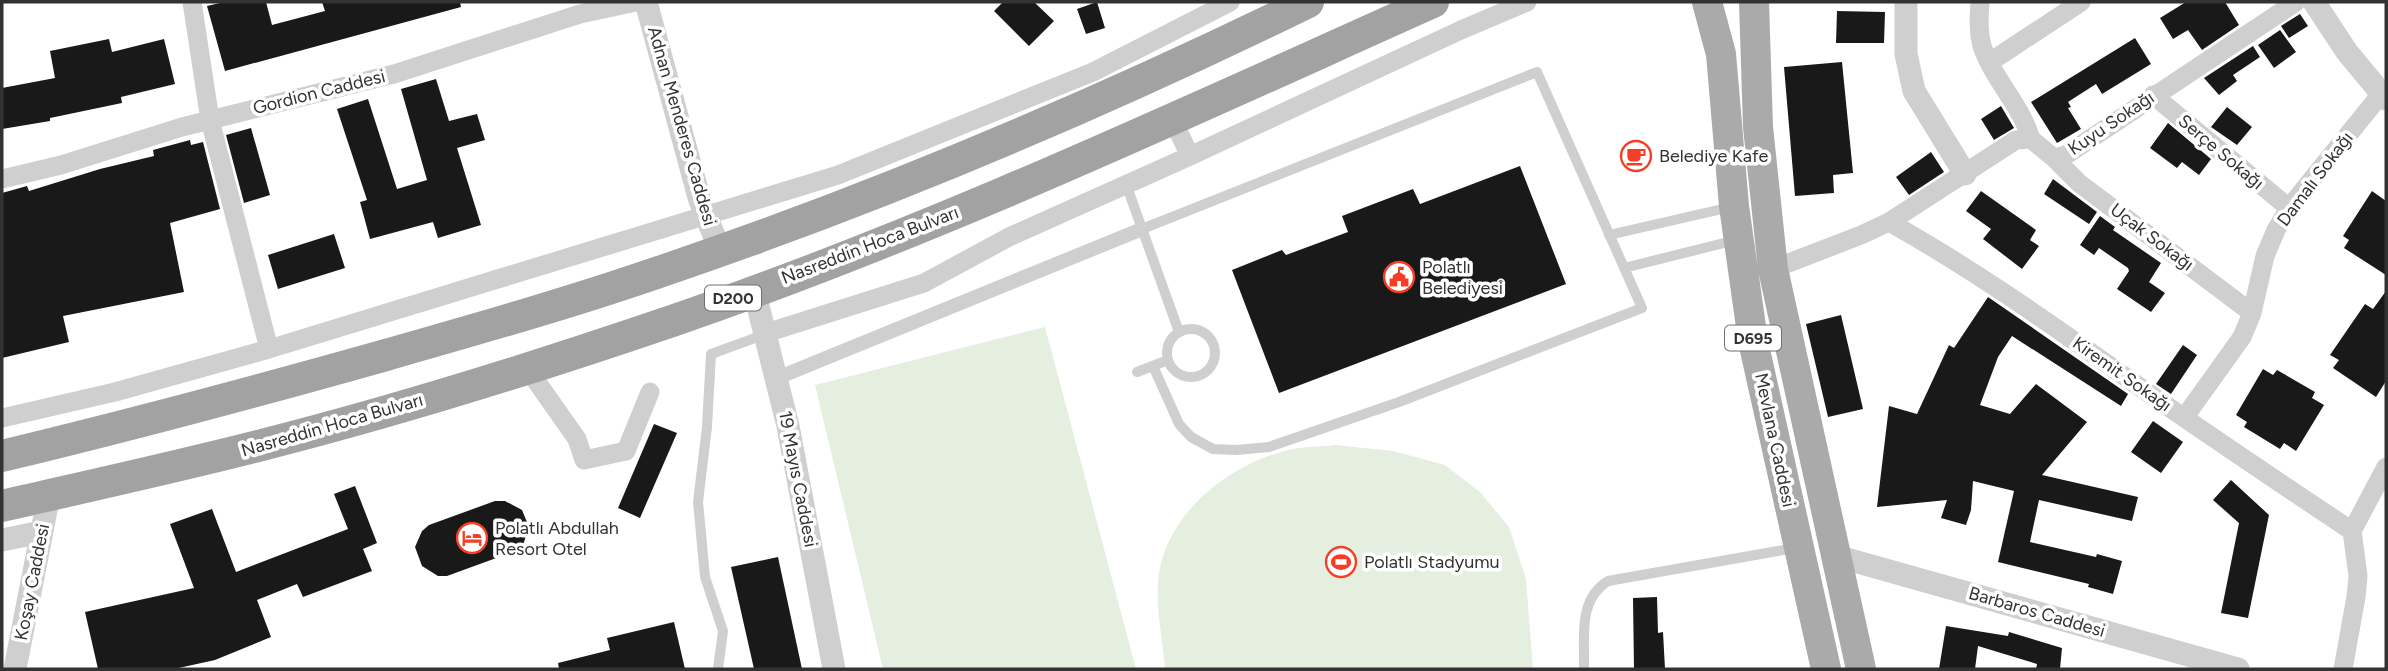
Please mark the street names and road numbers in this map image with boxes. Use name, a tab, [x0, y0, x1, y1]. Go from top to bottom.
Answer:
street label: Adnan Menderes Caddesi	[643, 24, 721, 228]
street label: Gordion Caddesi	[251, 65, 387, 119]
street label: Kuyu Sokağı	[2064, 86, 2158, 160]
street label: Serçe Sokağı	[2174, 110, 2268, 194]
street label: Damalı Sokağı	[2272, 127, 2358, 231]
street label: Uçak Sokağı	[2106, 198, 2198, 276]
street label: Nasreddin Hoca Bulvarı	[778, 201, 962, 289]
road number: D200	[705, 286, 761, 310]
road number: D695	[1725, 326, 1781, 350]
street label: Kiremit Sokağı	[2068, 332, 2176, 416]
street label: Mevlana Caddesi	[1750, 371, 1800, 509]
street label: Nasreddin Hoca Bulvarı	[239, 389, 425, 461]
street label: 19 Mayıs Caddesi	[774, 409, 822, 549]
street label: Koşay Caddesi	[10, 522, 54, 642]
street label: Barbaros Caddesi	[1966, 582, 2108, 642]

